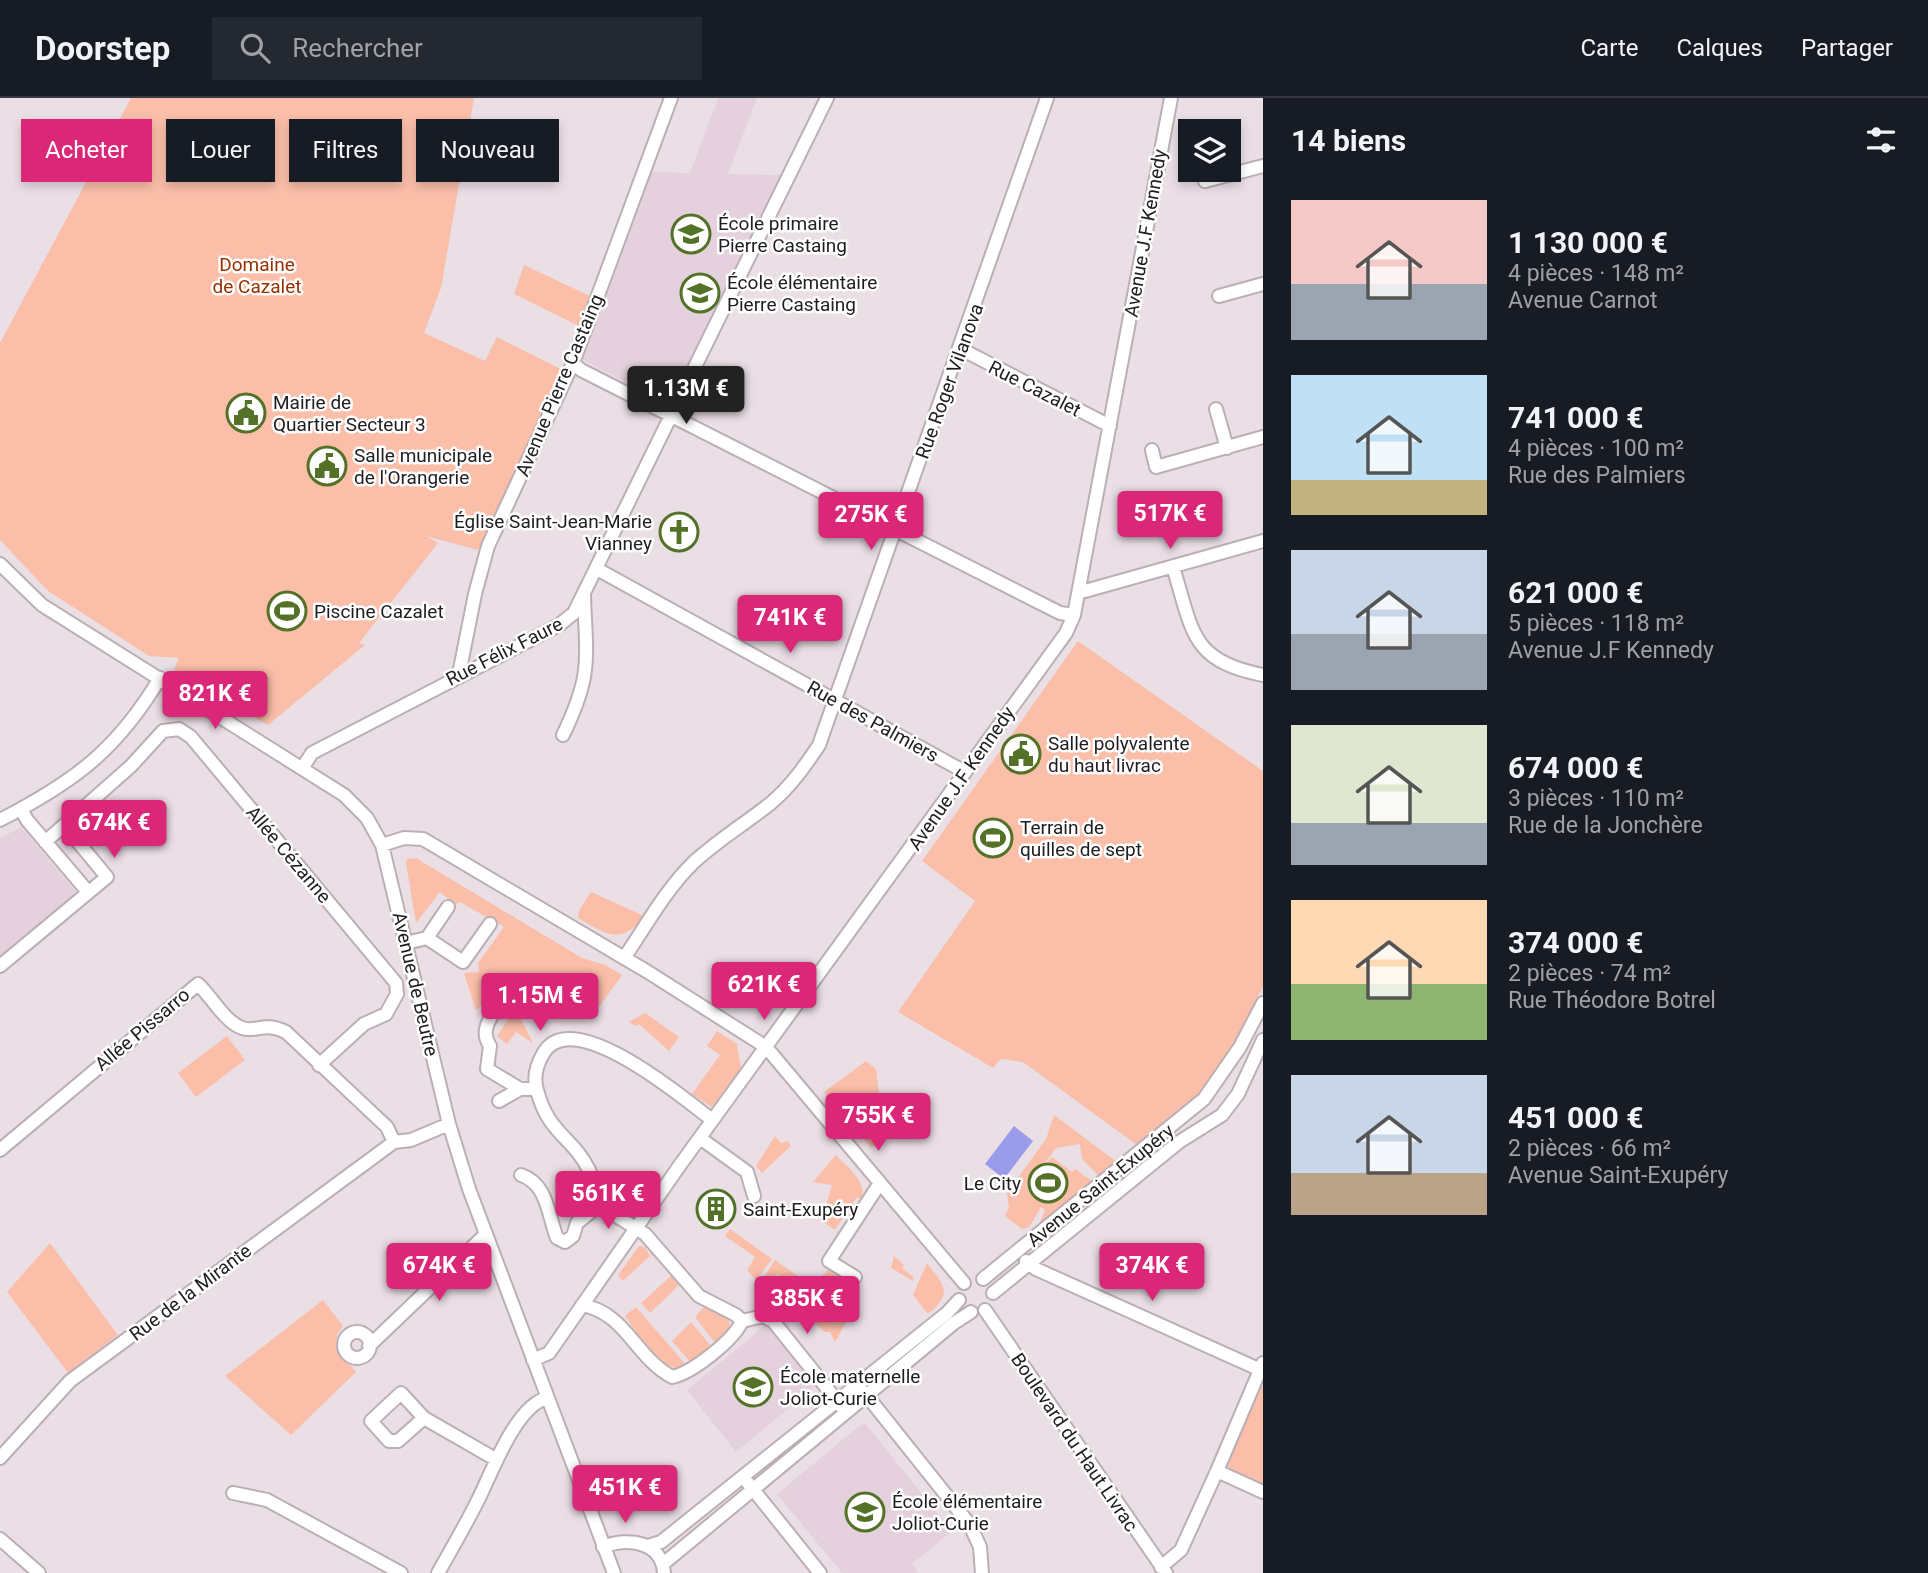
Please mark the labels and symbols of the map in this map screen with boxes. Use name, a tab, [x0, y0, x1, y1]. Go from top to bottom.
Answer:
street label: Avenue J.F Kennedy	[1119, 147, 1172, 319]
place label: École primaire Pierre Castaing	[718, 212, 847, 257]
school or university icon: École primaire Pierre Castaing	[670, 213, 712, 255]
park label: Domaine de Cazalet	[213, 253, 301, 298]
place label: École élémentaire Pierre Castaing	[727, 271, 877, 316]
school or university icon: École élémentaire Pierre Castaing	[679, 272, 721, 314]
street label: Avenue Pierre Castaing	[511, 291, 608, 480]
street label: Rue Roger Vilanova	[911, 300, 988, 462]
street label: Rue Cazalet	[985, 355, 1085, 421]
pin: 1.13M €	[621, 366, 751, 426]
place label: Mairie de Quartier Secteur 3	[273, 391, 426, 436]
public building icon: Mairie de Quartier Secteur 3	[225, 392, 267, 434]
place label: Salle municipale de l'Orangerie	[354, 444, 492, 489]
public building icon: Salle municipale de l'Orangerie	[306, 445, 348, 487]
pin: 517K €	[1113, 491, 1227, 551]
pin: 275K €	[814, 492, 928, 552]
place label: Église Saint-Jean-Marie Vianney	[454, 510, 652, 555]
church icon: Église Saint-Jean-Marie Vianney	[658, 511, 700, 553]
sports icon: Piscine Cazalet	[266, 590, 308, 632]
pin: 741K €	[733, 596, 847, 655]
place label: Piscine Cazalet	[314, 600, 444, 623]
street label: Rue Félix Faure	[442, 612, 567, 691]
pin: 821K €	[158, 672, 272, 731]
street label: Rue des Palmiers	[803, 676, 943, 767]
street label: Avenue J.F Kennedy	[903, 702, 1020, 855]
place label: Salle polyvalente du haut livrac	[1048, 732, 1190, 777]
public building icon: Salle polyvalente du haut livrac	[1000, 733, 1042, 775]
pin: 674K €	[57, 800, 171, 860]
street label: Allée Cézanne	[241, 801, 336, 908]
place label: Terrain de quilles de sept	[1020, 816, 1142, 861]
sports icon: Terrain de quilles de sept	[972, 817, 1014, 859]
street label: Avenue de Beutre	[388, 910, 443, 1058]
pin: 621K €	[707, 962, 821, 1022]
pin: 1.15M €	[475, 974, 605, 1033]
street label: Allée Pissarro	[90, 983, 194, 1076]
pin: 755K €	[821, 1094, 935, 1153]
street label: Avenue Saint-Exupéry	[1022, 1119, 1178, 1252]
sports icon: Le City	[1027, 1162, 1069, 1204]
pin: 561K €	[551, 1172, 665, 1231]
place label: Le City	[964, 1172, 1021, 1195]
building icon: Saint-Exupéry	[695, 1188, 737, 1230]
place label: Saint-Exupéry	[743, 1198, 858, 1221]
street label: Rue de la Mirante	[125, 1239, 256, 1346]
pin: 674K €	[382, 1244, 496, 1303]
pin: 374K €	[1095, 1244, 1209, 1303]
pin: 385K €	[750, 1276, 864, 1336]
street label: Boulevard du Haut Livrac	[1006, 1349, 1143, 1536]
place label: École maternelle Joliot-Curie	[780, 1365, 920, 1410]
school or university icon: École maternelle Joliot-Curie	[732, 1366, 774, 1408]
pin: 451K €	[568, 1466, 682, 1525]
place label: École élémentaire Joliot-Curie	[892, 1490, 1042, 1535]
school or university icon: École élémentaire Joliot-Curie	[844, 1491, 886, 1533]

